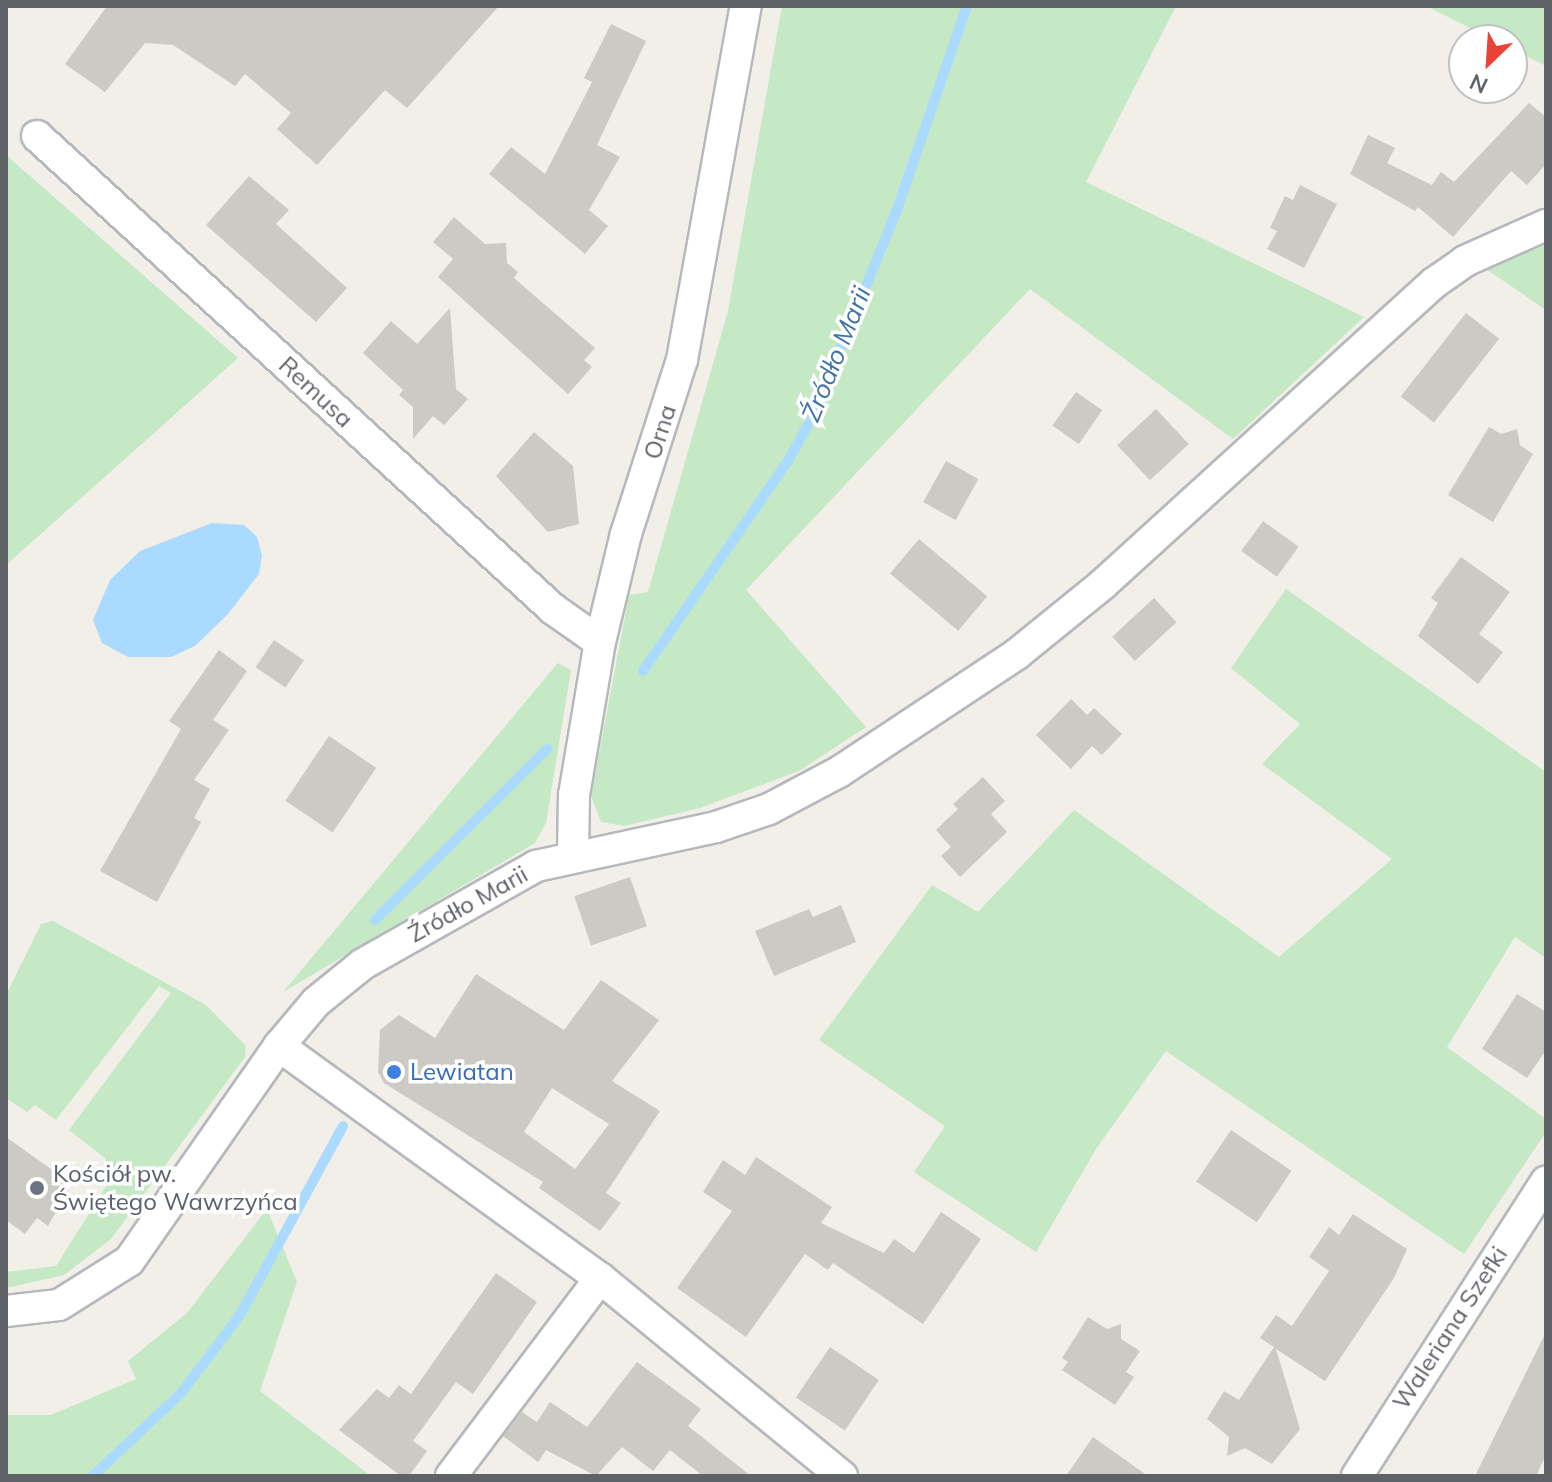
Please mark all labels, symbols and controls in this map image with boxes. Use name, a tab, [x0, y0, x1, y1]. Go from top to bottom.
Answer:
north arrow	[1448, 24, 1528, 104]
text: N	[1465, 68, 1492, 100]
water label: Źródło Marii	[795, 282, 877, 426]
street label: Remusa	[273, 351, 359, 433]
street label: Orna	[638, 401, 682, 463]
street label: Źródło Marii	[403, 859, 533, 949]
place label: Lewiatan	[410, 1058, 514, 1086]
marker: Lewiatan	[385, 1063, 403, 1081]
place label: Kościół pw. Świętego Wawrzyńca	[53, 1160, 298, 1216]
marker: Kościół pw. Świętego Wawrzyńca	[28, 1179, 46, 1197]
street label: Waleriana Szefki	[1387, 1241, 1513, 1415]

